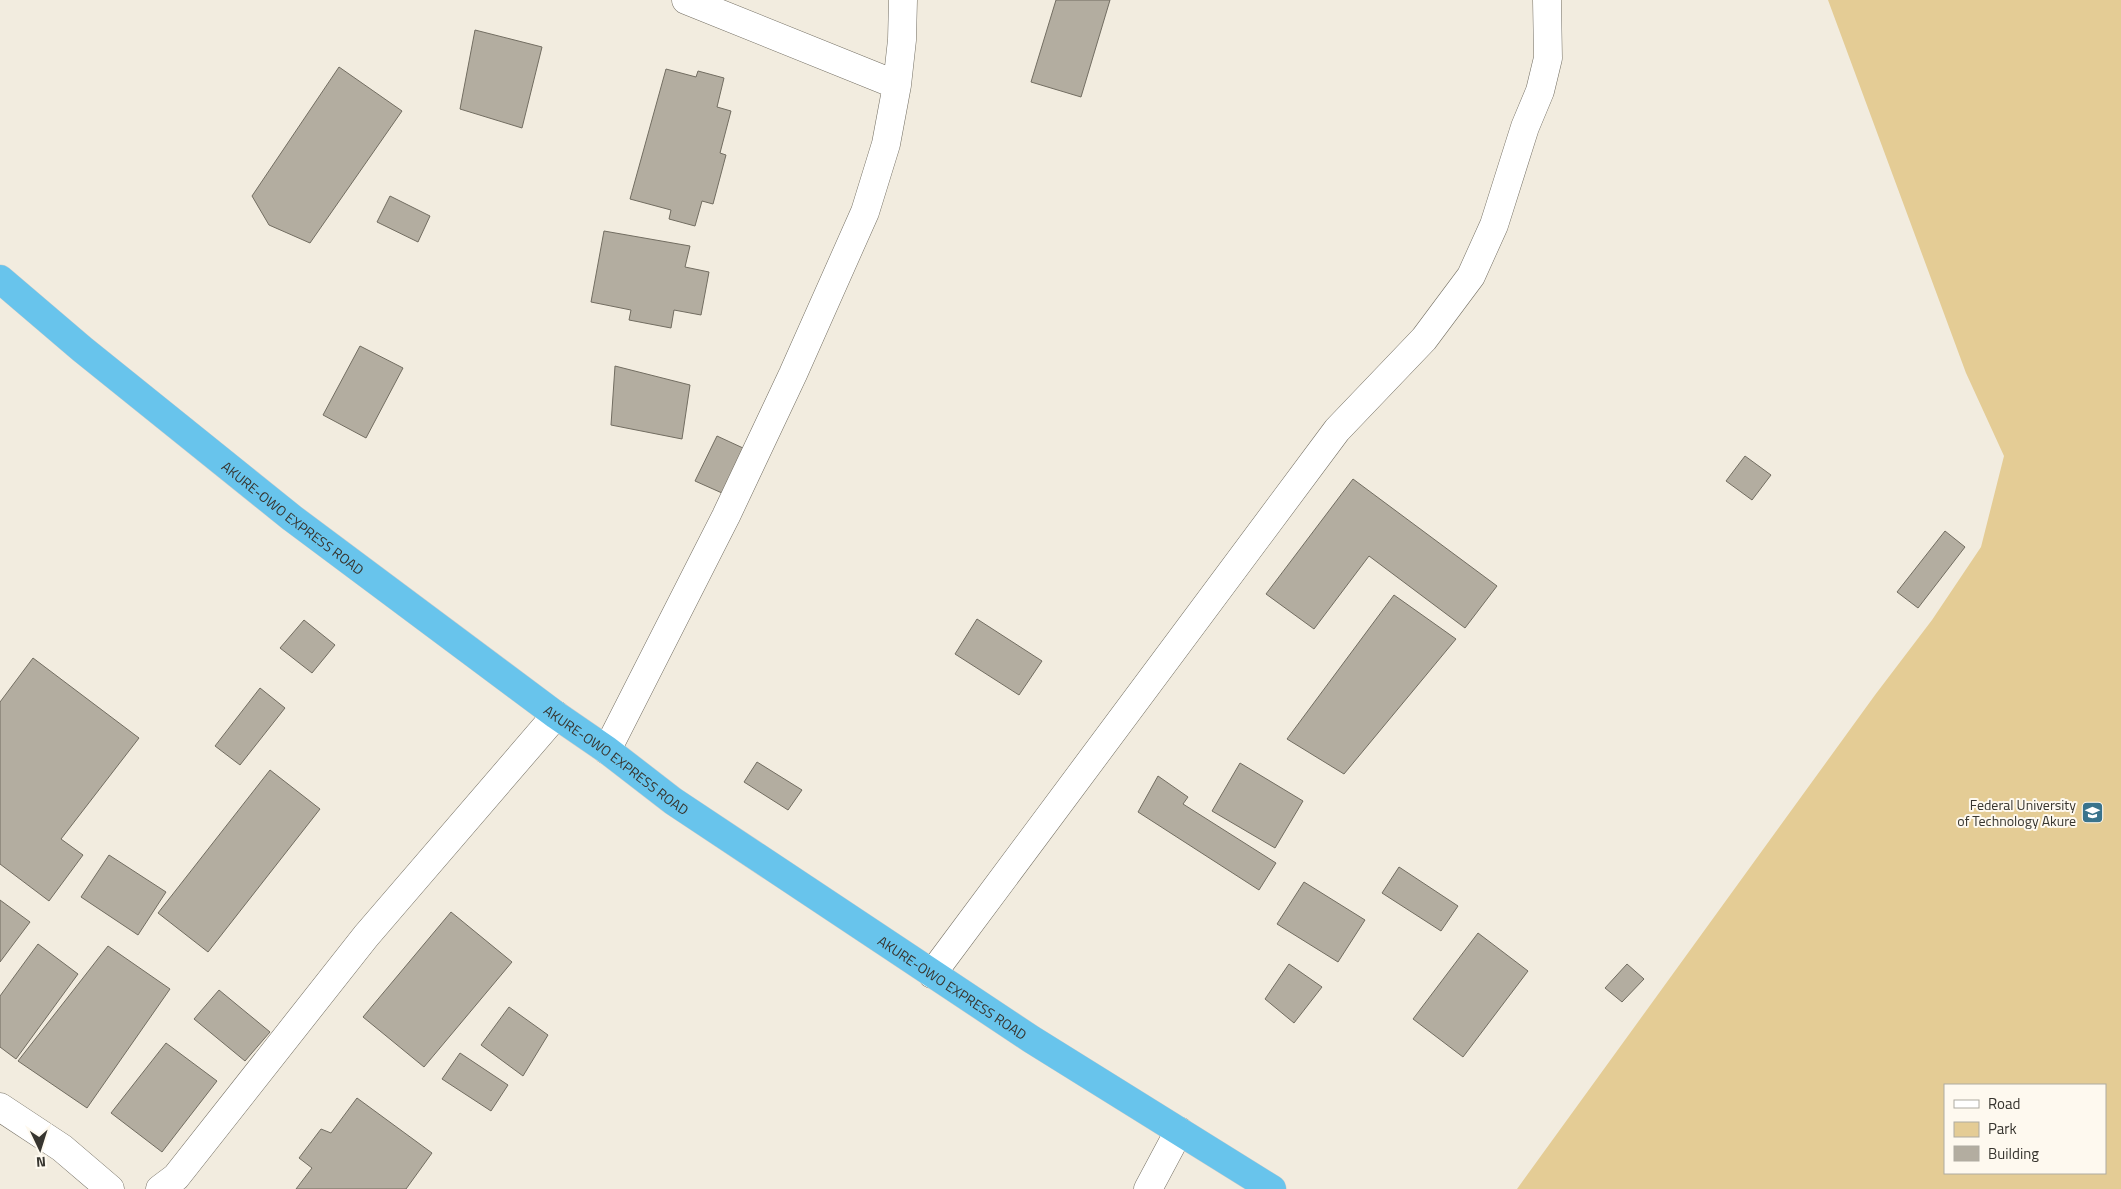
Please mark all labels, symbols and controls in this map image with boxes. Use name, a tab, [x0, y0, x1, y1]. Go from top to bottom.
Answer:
street label: AKURE-OWO EXPRESS ROAD	[218, 455, 369, 579]
street label: AKURE-OWO EXPRESS ROAD	[540, 699, 693, 819]
place label: Federal University of Technology Akure	[1957, 794, 2076, 831]
school or university icon: Federal University of Technology Akure	[2080, 800, 2104, 824]
street label: AKURE-OWO EXPRESS ROAD	[874, 930, 1032, 1044]
legend	[1944, 1084, 2106, 1174]
text: Road	[1988, 1092, 2020, 1115]
text: Park	[1988, 1117, 2017, 1140]
north arrow	[15, 1124, 65, 1174]
text: Building	[1988, 1142, 2039, 1165]
text: N	[35, 1152, 47, 1173]

